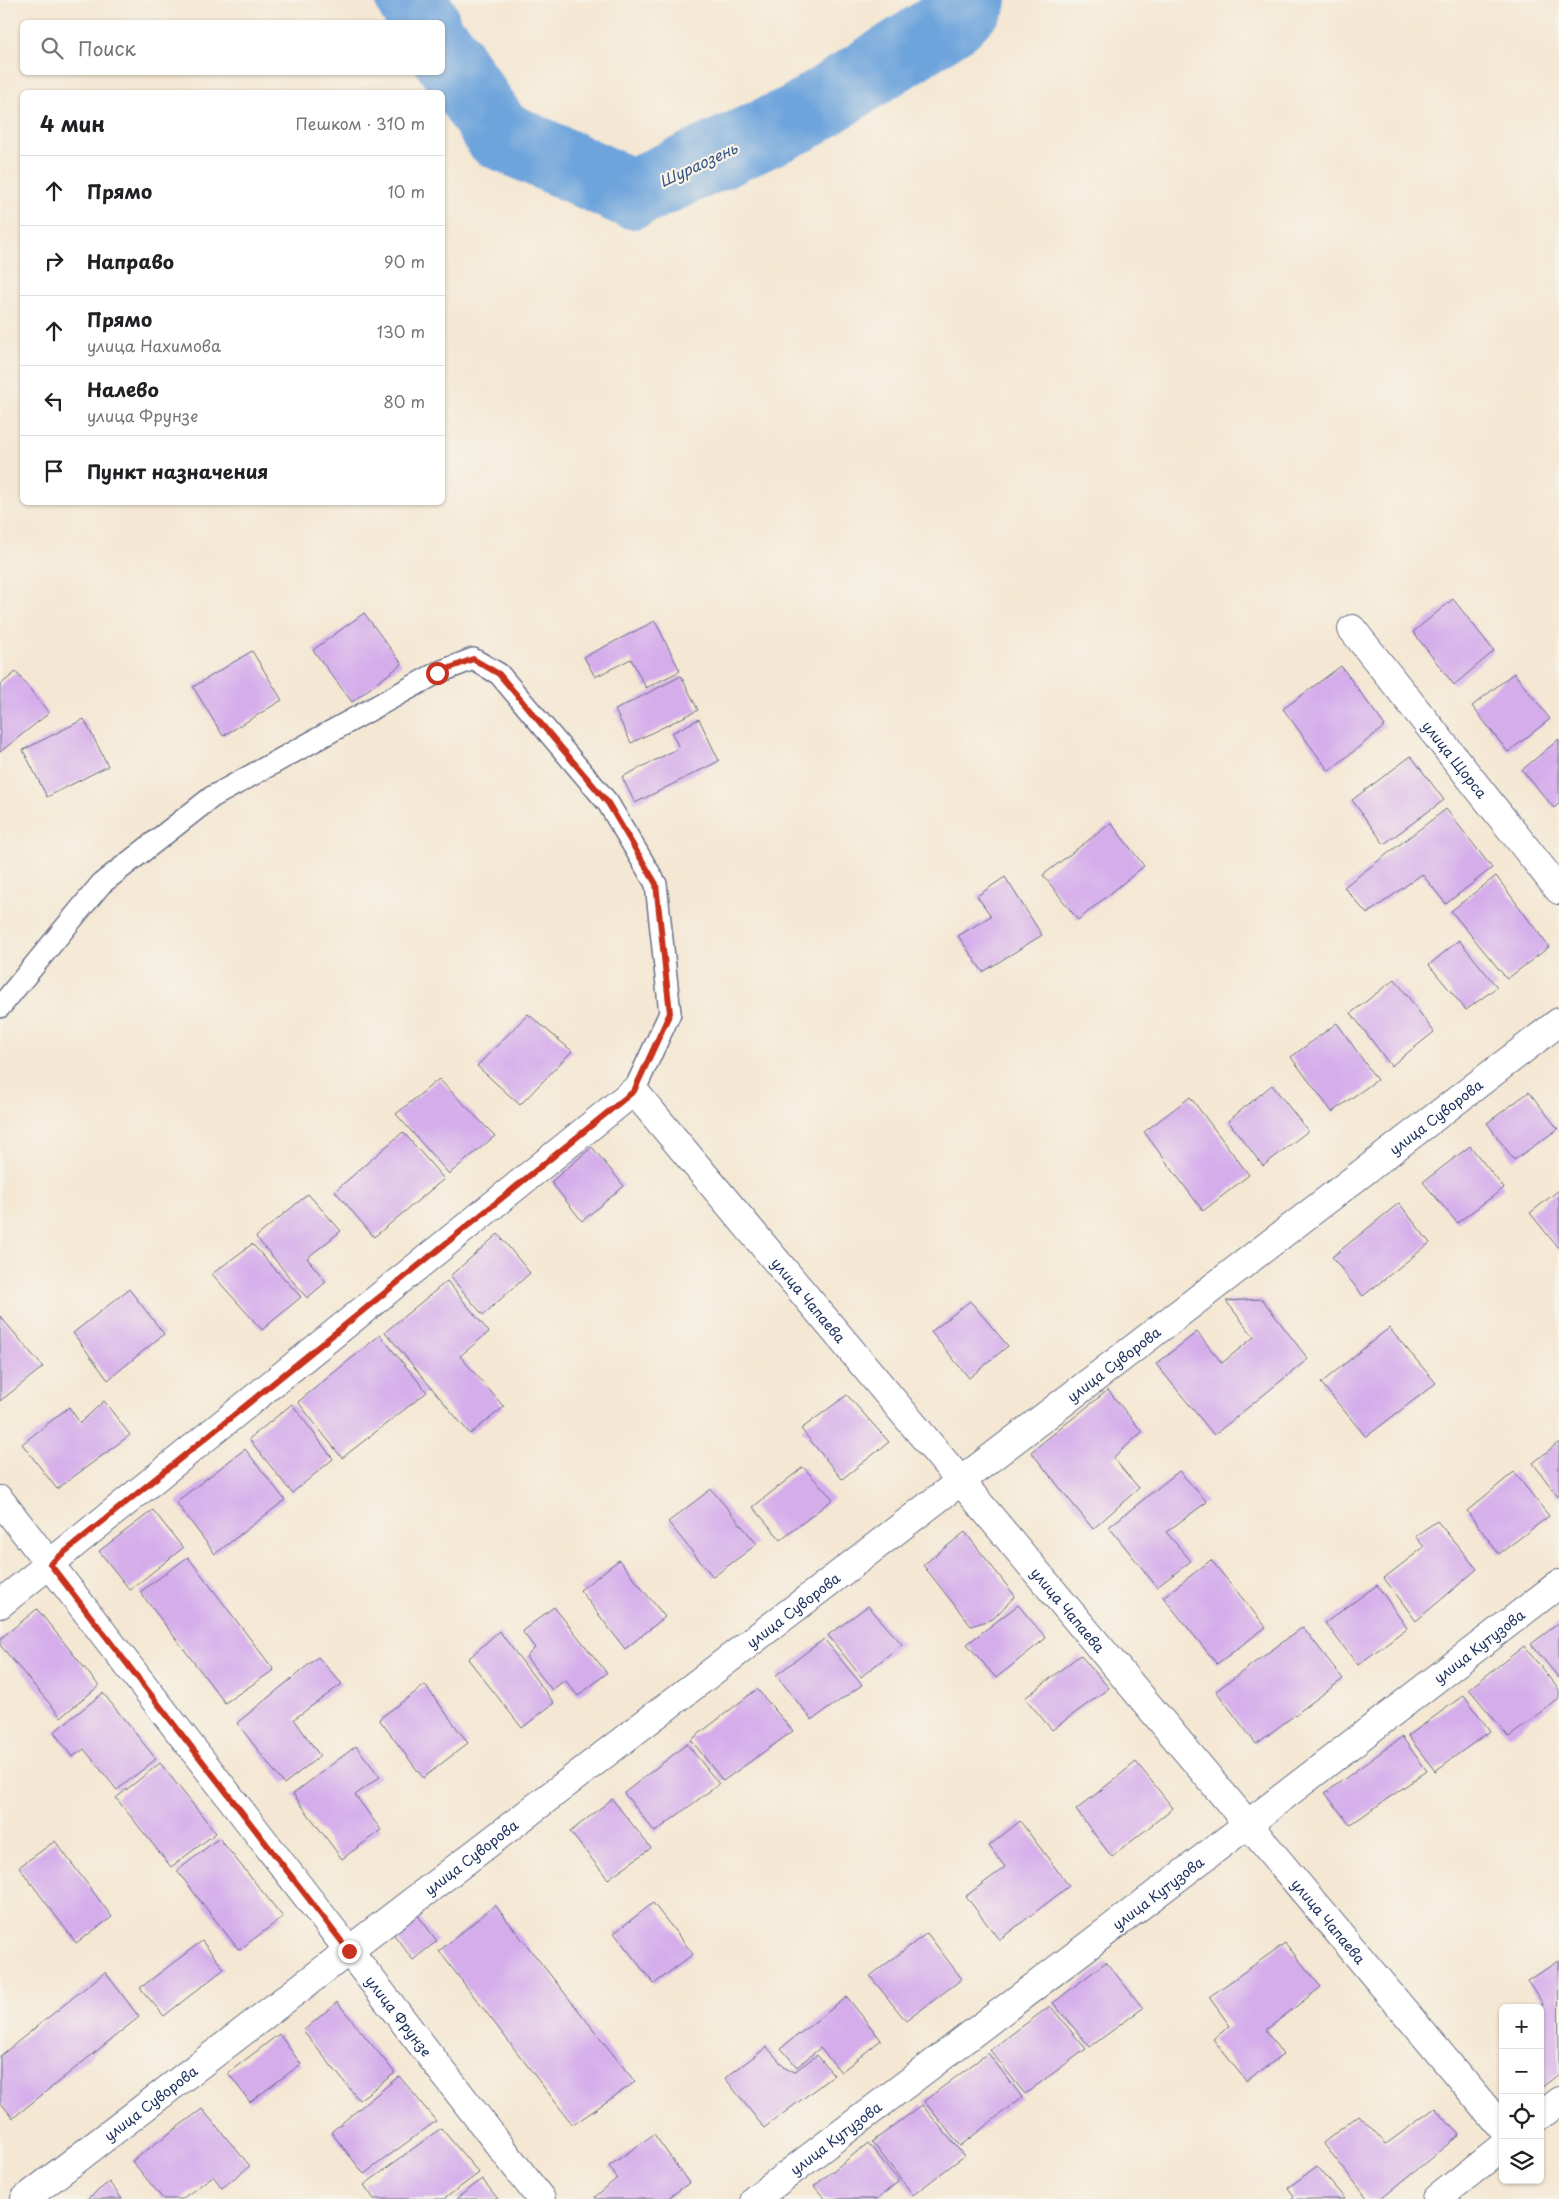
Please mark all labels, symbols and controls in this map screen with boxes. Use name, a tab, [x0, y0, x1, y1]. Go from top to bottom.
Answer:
search box	[20, 20, 445, 75]
icon: search	[38, 34, 66, 62]
text: Поиск	[78, 34, 136, 62]
text: 4 мин	[40, 107, 105, 139]
text: Пешком · 310 m	[296, 111, 425, 135]
water label: Шураозень	[655, 135, 742, 192]
icon: ahead	[40, 177, 68, 205]
text: Прямо	[87, 177, 152, 205]
text: 10 m	[388, 179, 425, 203]
icon: right	[40, 247, 68, 275]
text: Направо	[87, 247, 174, 275]
text: 90 m	[384, 249, 425, 273]
text: Прямо	[87, 305, 152, 333]
icon: ahead	[40, 317, 68, 345]
text: 130 m	[377, 319, 425, 343]
text: улица Нахимова	[87, 333, 221, 357]
text: Налево	[87, 375, 159, 403]
icon: left	[40, 387, 68, 415]
text: 80 m	[383, 389, 425, 413]
text: улица Фрунзе	[87, 403, 198, 427]
icon: arrive	[40, 457, 68, 485]
text: Пункт назначения	[87, 457, 268, 485]
route start	[426, 662, 449, 685]
street label: улица Щорса	[1418, 716, 1493, 803]
street label: улица Суворова	[1384, 1074, 1487, 1159]
street label: улица Чапаева	[767, 1253, 851, 1347]
street label: улица Суворова	[1062, 1321, 1165, 1407]
street label: улица Чапаева	[1026, 1562, 1110, 1657]
street label: улица Суворова	[742, 1567, 844, 1652]
street label: улица Кутузова	[1429, 1604, 1529, 1688]
street label: улица Суворова	[420, 1814, 522, 1900]
street label: улица Кутузова	[1108, 1851, 1208, 1934]
street label: улица Чапаева	[1287, 1874, 1371, 1968]
route end	[338, 1940, 361, 1963]
street label: улица Фрунзе	[361, 1971, 437, 2061]
map controls	[1499, 2004, 1544, 2184]
button: +	[1499, 2004, 1544, 2049]
button: −	[1499, 2049, 1544, 2094]
street label: улица Суворова	[99, 2060, 202, 2146]
button: locate	[1499, 2094, 1544, 2139]
street label: улица Кутузова	[785, 2096, 886, 2180]
button: layers	[1499, 2139, 1544, 2184]

